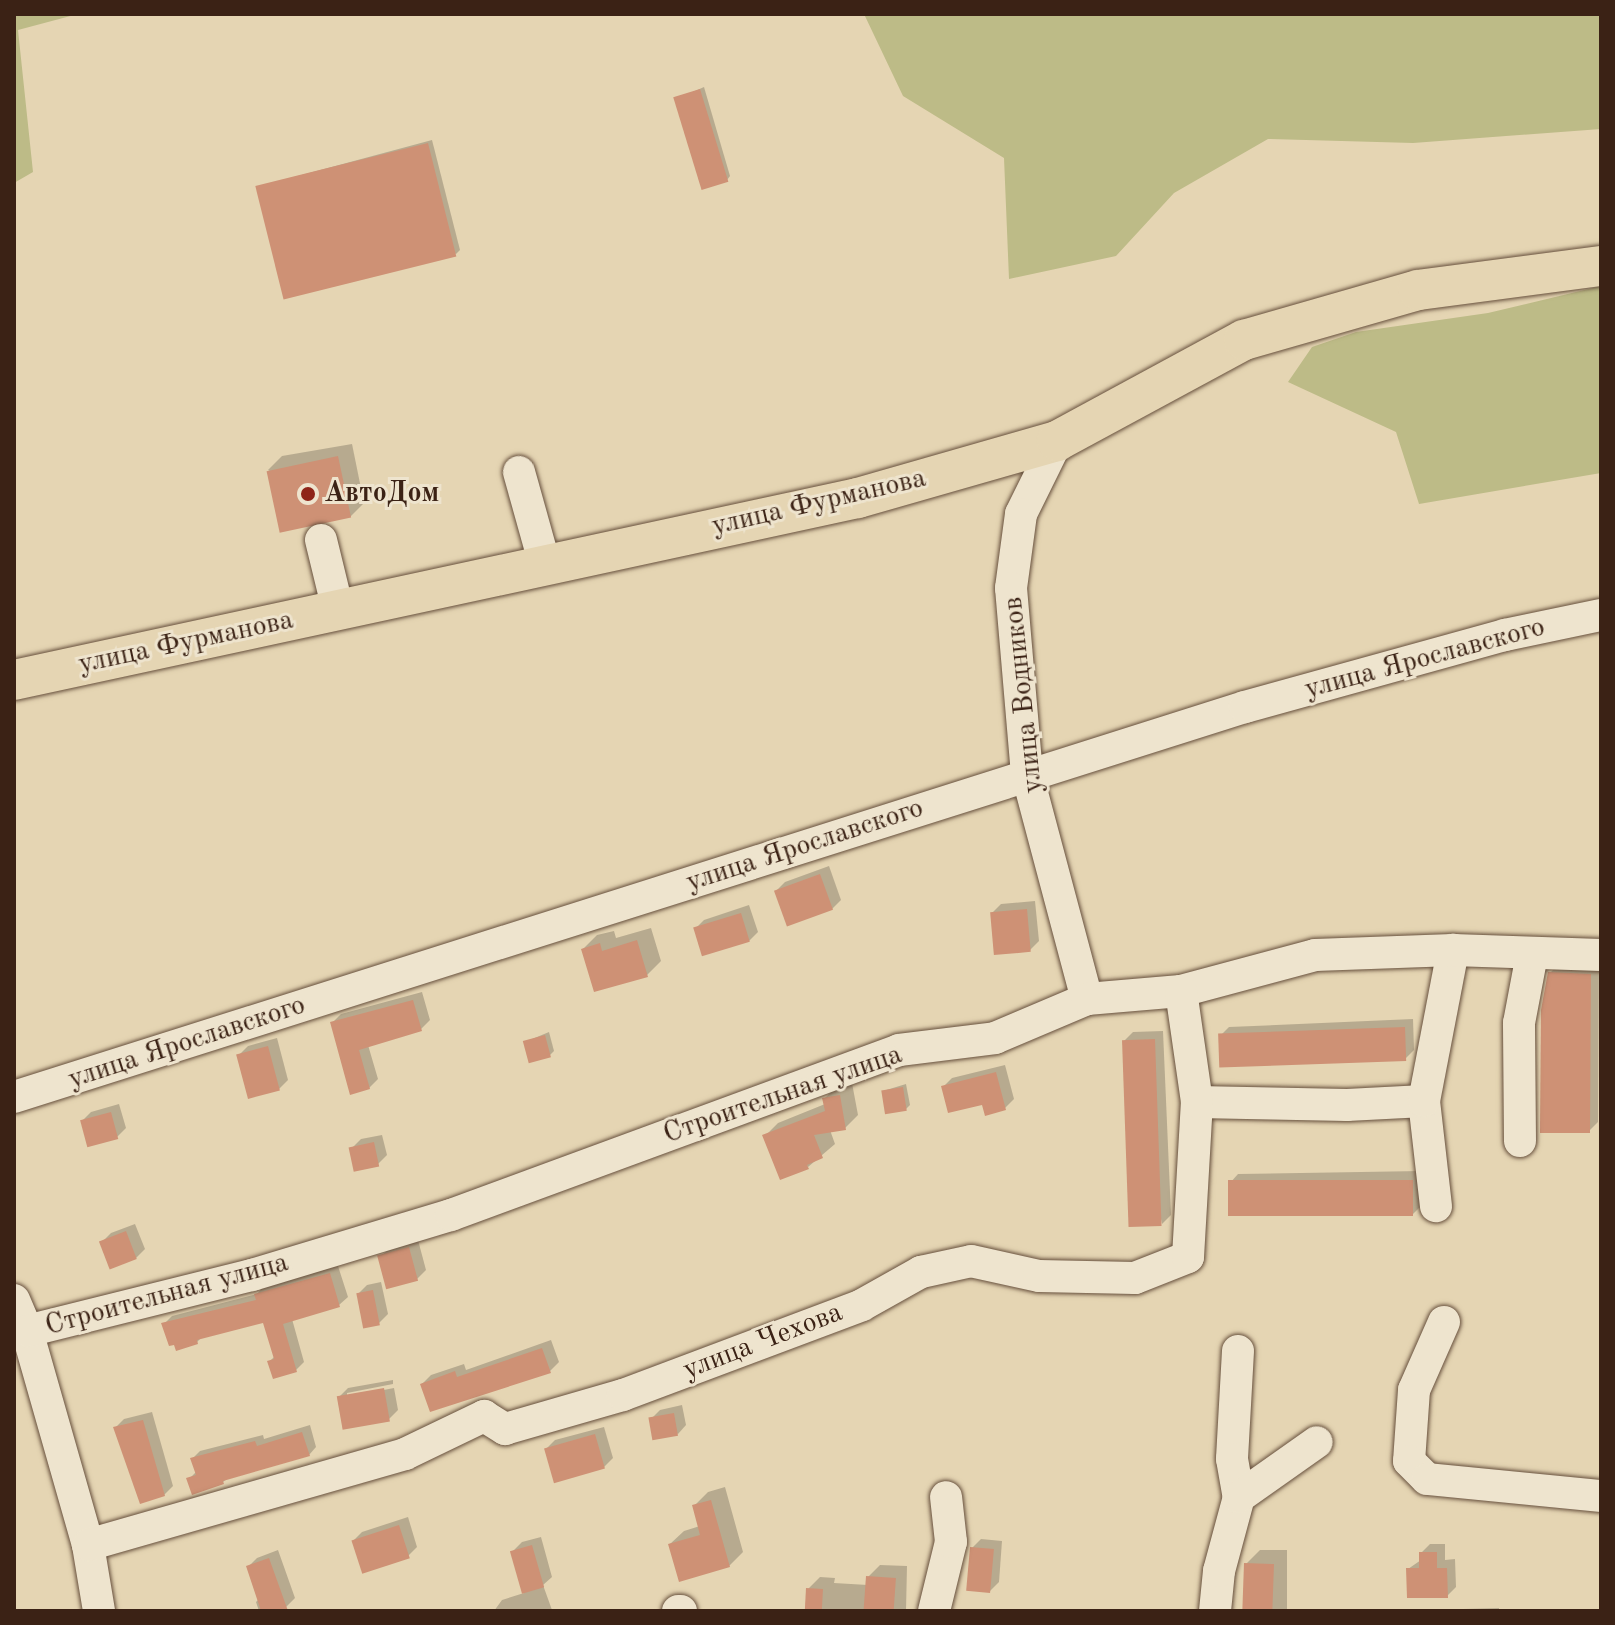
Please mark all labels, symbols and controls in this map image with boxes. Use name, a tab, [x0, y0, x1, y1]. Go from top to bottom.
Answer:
street label: улица Фурманова	[709, 462, 929, 544]
place label: АвтоДом	[324, 477, 440, 511]
marker: АвтоДом	[299, 485, 317, 503]
street label: улица Водников	[997, 595, 1051, 795]
street label: улица Фурманова	[76, 604, 296, 682]
street label: улица Ярославского	[1301, 611, 1549, 707]
street label: улица Ярославского	[682, 792, 928, 900]
street label: улица Ярославского	[64, 989, 310, 1097]
street label: Строительная улица	[659, 1038, 907, 1152]
street label: Строительная улица	[42, 1246, 292, 1344]
street label: улица Чехова	[679, 1296, 847, 1388]

